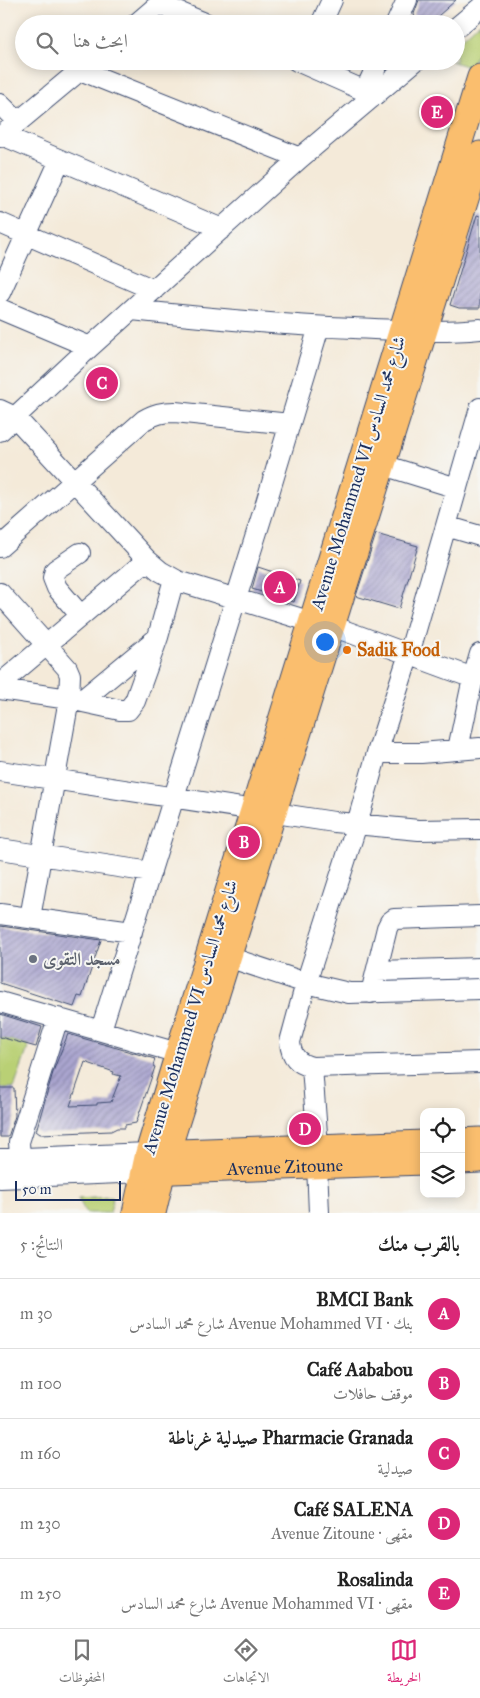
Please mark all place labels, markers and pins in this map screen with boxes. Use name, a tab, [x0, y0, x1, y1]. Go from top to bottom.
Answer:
pin: E	[421, 93, 453, 131]
pin: C	[86, 364, 118, 402]
pin: A	[264, 568, 296, 606]
place label: Sadik Food	[357, 639, 441, 661]
marker: Sadik Food	[341, 644, 353, 656]
pin: B	[228, 823, 260, 861]
place label: مسجد التقوى	[43, 948, 120, 970]
marker: مسجد التقوى	[27, 953, 39, 965]
pin: D	[289, 1110, 321, 1148]

